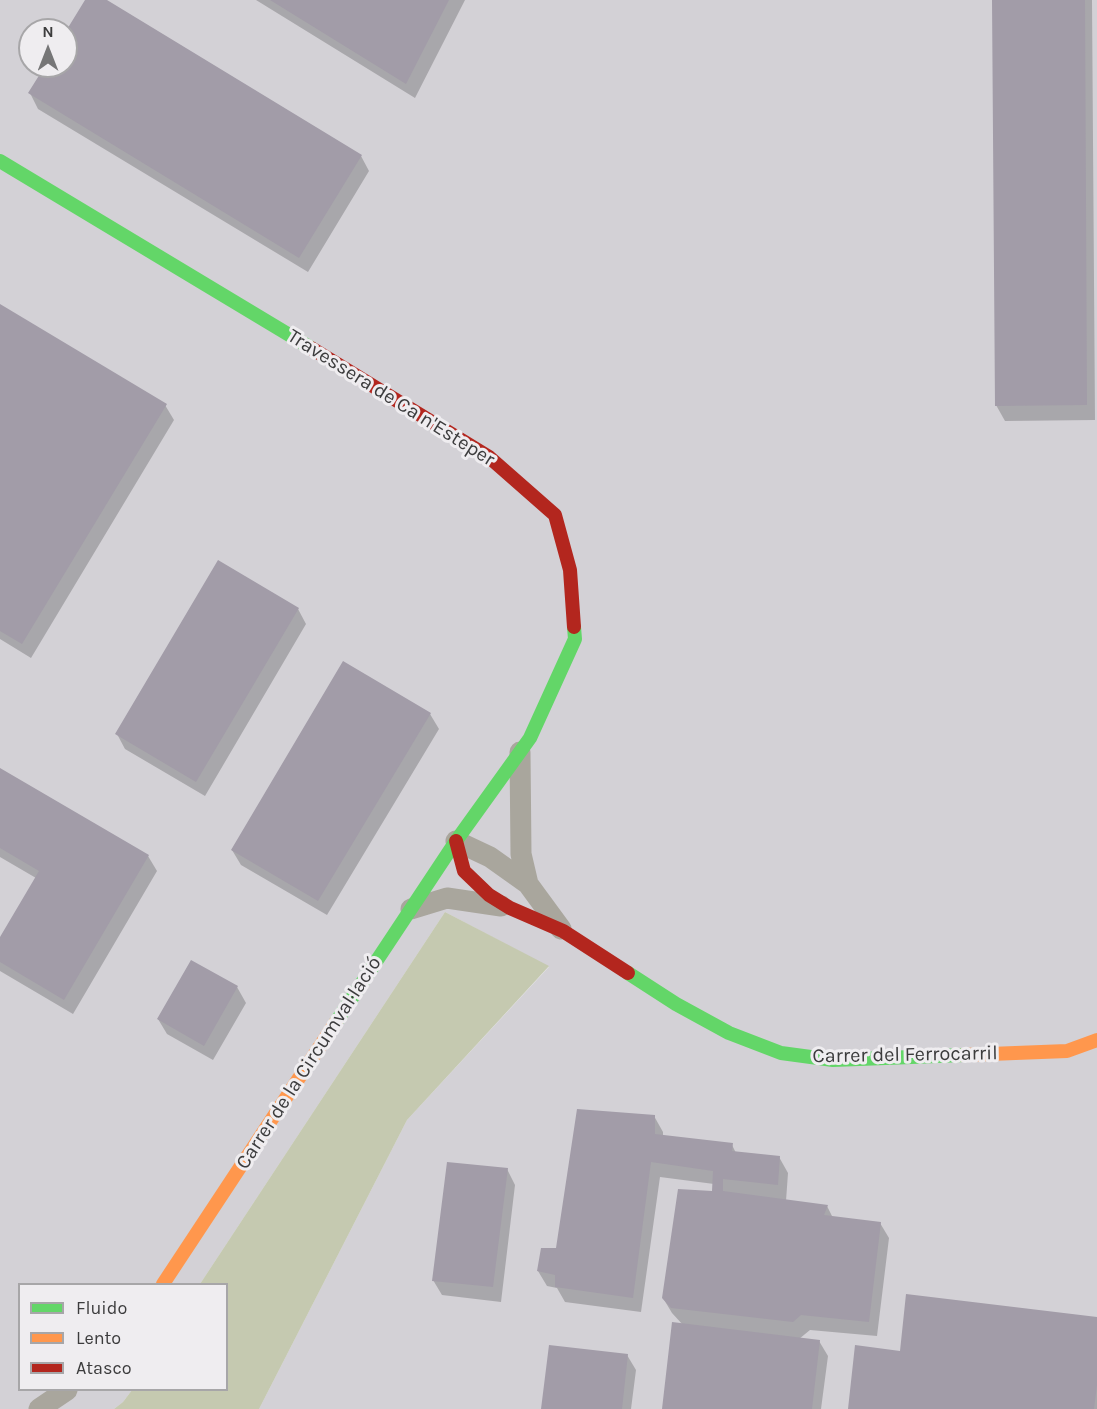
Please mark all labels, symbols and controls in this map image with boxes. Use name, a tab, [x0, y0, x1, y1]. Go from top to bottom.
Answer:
north arrow	[18, 18, 78, 78]
text: N	[42, 22, 54, 41]
street label: Travessera de Ca n'Esteper	[283, 324, 499, 472]
street label: Carrer de la Circumval·lació	[231, 952, 387, 1174]
street label: Carrer del Ferrocarril	[812, 1041, 998, 1069]
legend	[18, 1283, 228, 1391]
text: Fluido	[76, 1297, 127, 1319]
text: Lento	[76, 1327, 121, 1349]
text: Atasco	[76, 1357, 132, 1379]

